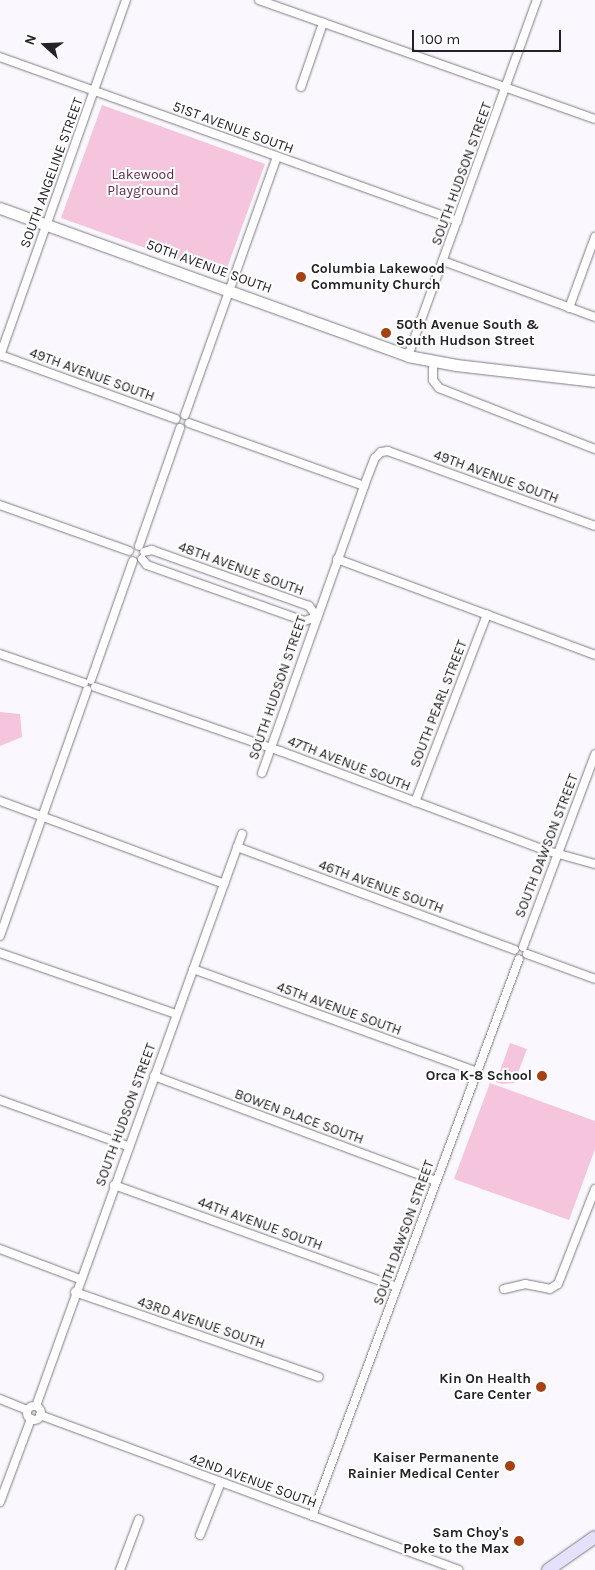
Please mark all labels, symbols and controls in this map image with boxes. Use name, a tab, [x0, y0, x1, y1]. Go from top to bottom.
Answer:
north arrow	[20, 20, 70, 70]
scale bar	[415, 20, 564, 52]
text: 100 m	[420, 30, 460, 48]
text: N	[21, 32, 40, 47]
street label: SOUTH ANGELINE STREET	[17, 95, 87, 251]
street label: 51ST AVENUE SOUTH	[170, 98, 296, 158]
street label: SOUTH HUDSON STREET	[428, 100, 496, 248]
park label: Lakewood Playground	[107, 167, 179, 200]
street label: 50TH AVENUE SOUTH	[144, 236, 274, 298]
place label: Columbia Lakewood Community Church	[311, 261, 445, 294]
marker: Columbia Lakewood Community Church	[295, 271, 307, 283]
place label: 50th Avenue South & South Hudson Street	[396, 317, 539, 350]
marker: 50th Avenue South & South Hudson Street	[380, 327, 392, 339]
street label: 49TH AVENUE SOUTH	[27, 345, 157, 405]
street label: 49TH AVENUE SOUTH	[431, 447, 561, 507]
street label: 48TH AVENUE SOUTH	[176, 538, 306, 600]
street label: SOUTH HUDSON STREET	[245, 614, 311, 762]
street label: SOUTH PEARL STREET	[407, 638, 471, 770]
street label: 47TH AVENUE SOUTH	[285, 733, 413, 795]
street label: SOUTH DAWSON STREET	[512, 772, 582, 920]
street label: 46TH AVENUE SOUTH	[316, 857, 446, 917]
street label: 45TH AVENUE SOUTH	[274, 979, 404, 1039]
street label: SOUTH HUDSON STREET	[92, 1041, 160, 1189]
place label: Orca K-8 School	[426, 1068, 532, 1084]
marker: Orca K-8 School	[536, 1070, 548, 1082]
street label: BOWEN PLACE SOUTH	[232, 1086, 366, 1148]
street label: SOUTH DAWSON STREET	[370, 1158, 438, 1308]
street label: 44TH AVENUE SOUTH	[195, 1194, 325, 1254]
street label: 43RD AVENUE SOUTH	[135, 1293, 267, 1353]
place label: Kin On Health Care Center	[439, 1371, 531, 1404]
marker: Kin On Health Care Center	[535, 1381, 547, 1393]
street label: 42ND AVENUE SOUTH	[187, 1450, 319, 1512]
place label: Kaiser Permanente Rainier Medical Center	[348, 1450, 499, 1482]
marker: Kaiser Permanente Rainier Medical Center	[503, 1459, 517, 1473]
place label: Sam Choy's Poke to the Max	[403, 1525, 509, 1558]
marker: Sam Choy's Poke to the Max	[513, 1535, 525, 1547]

